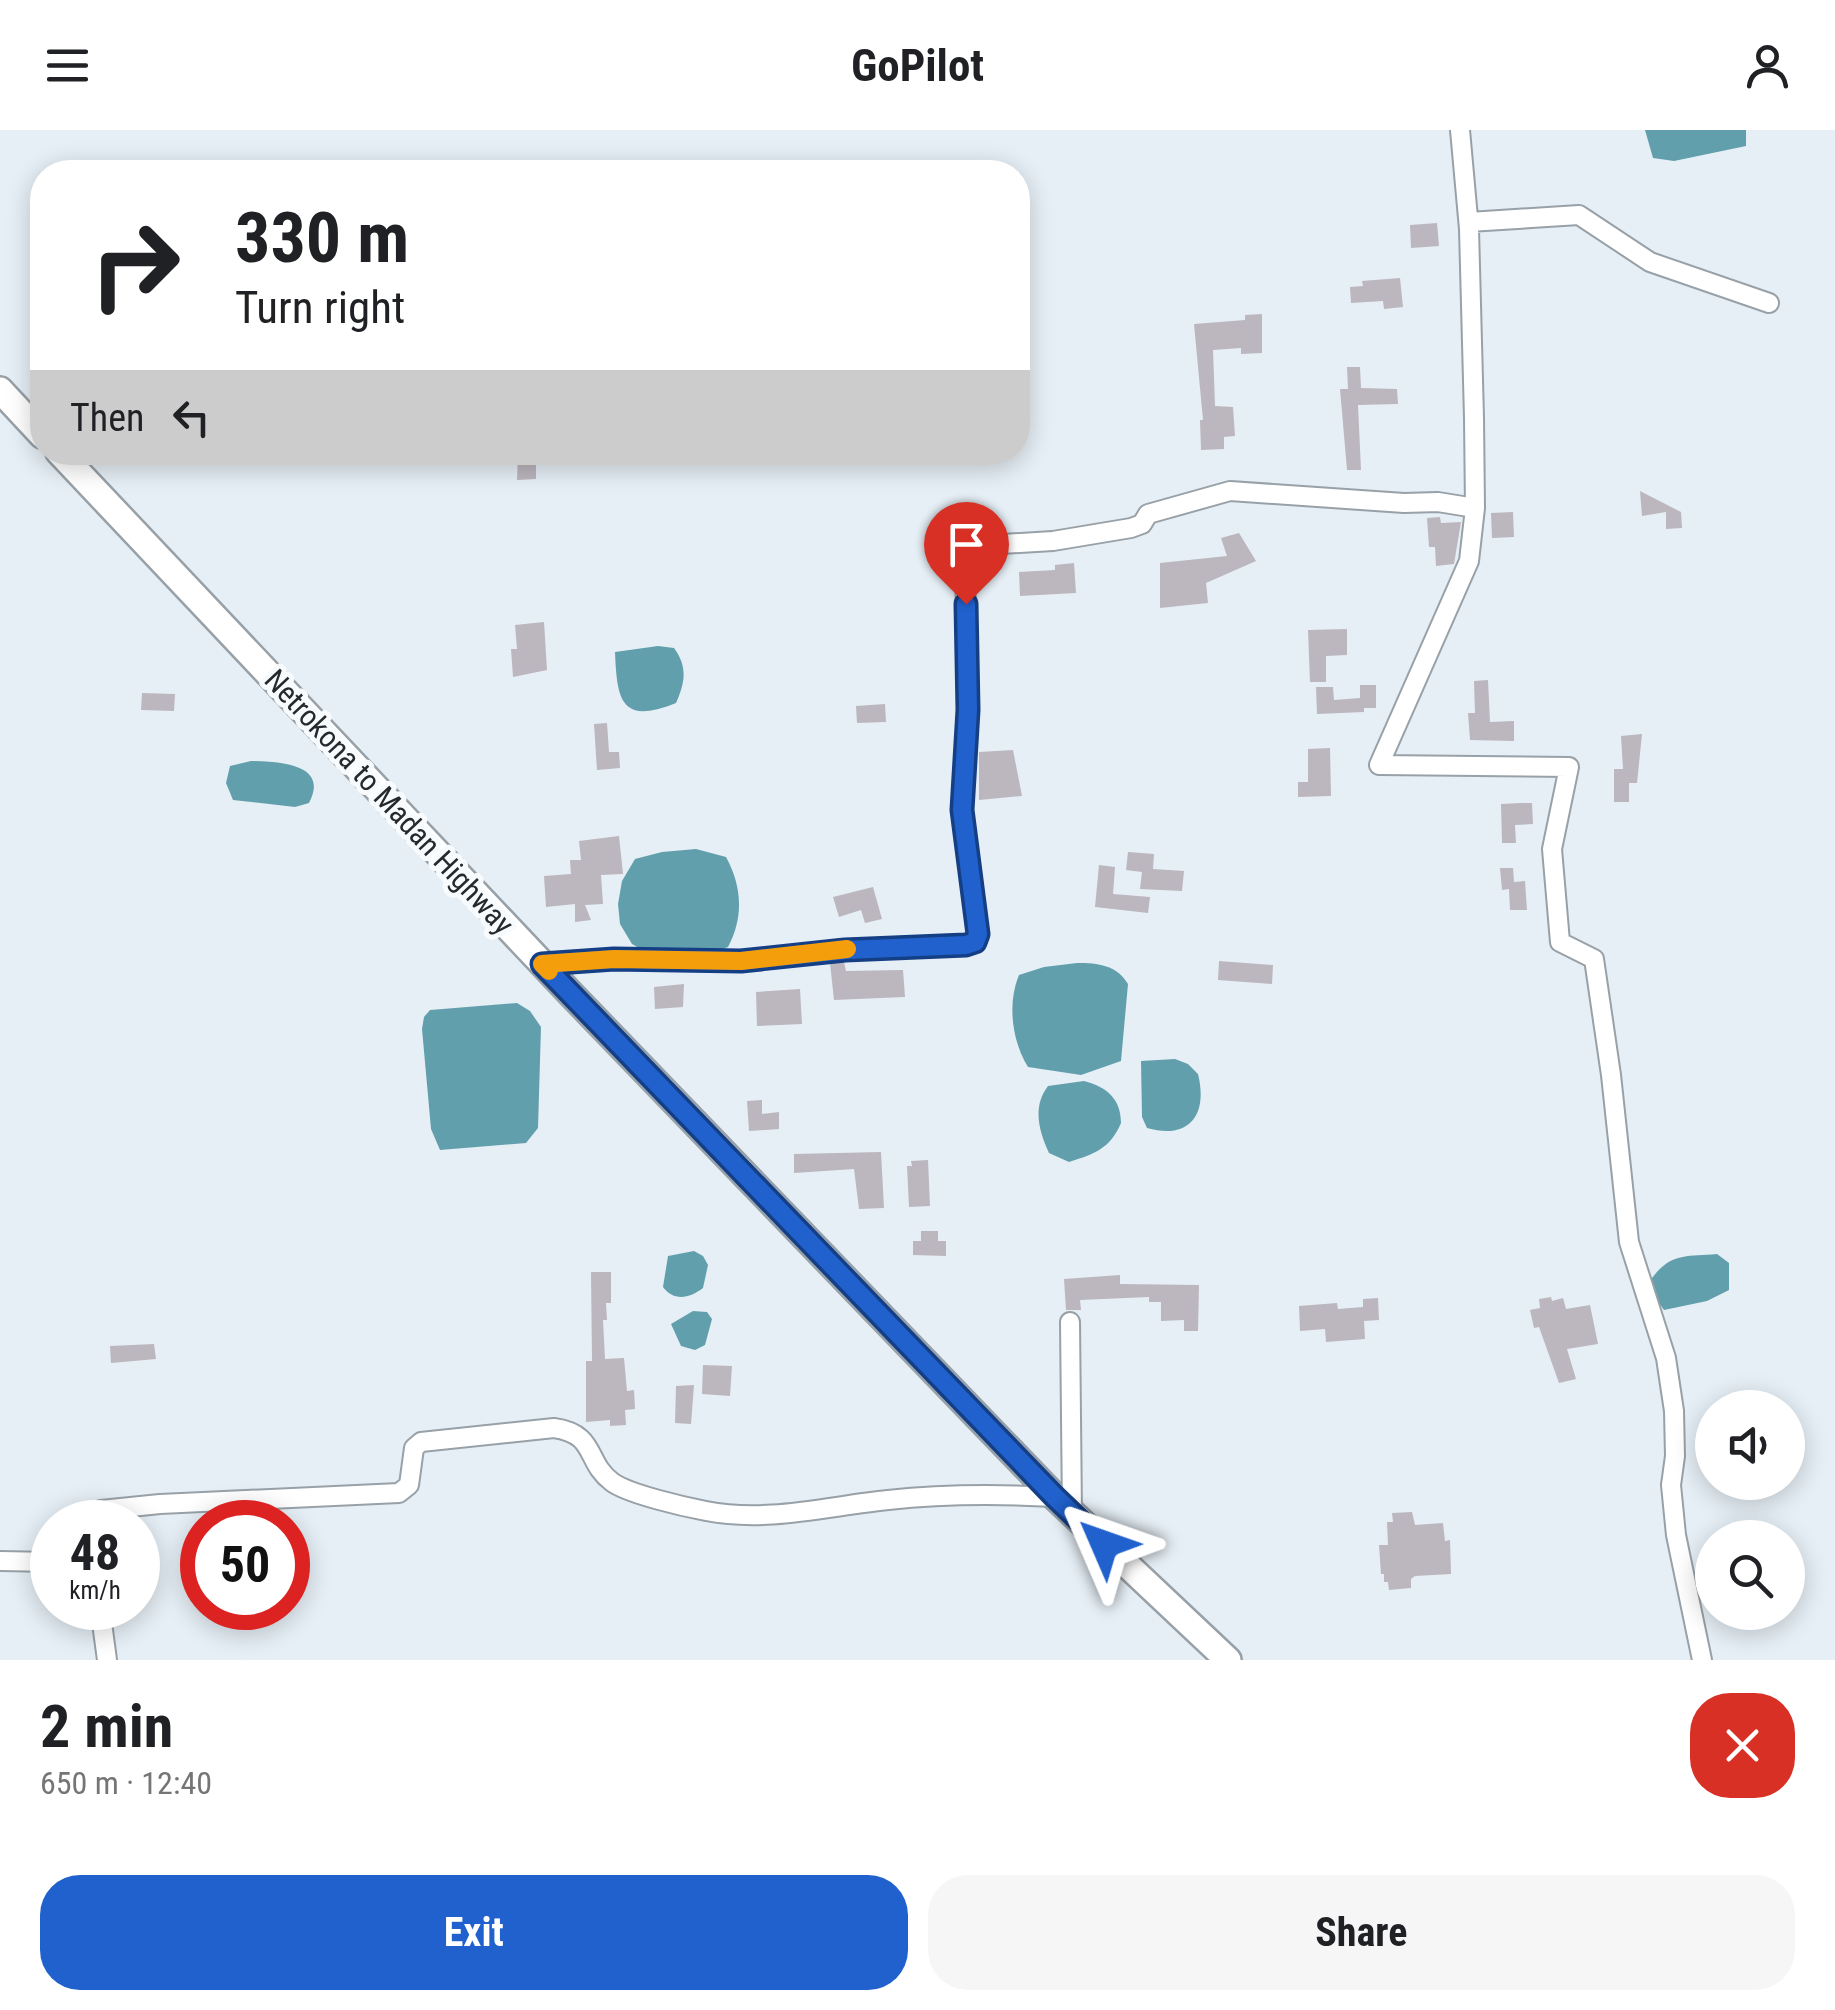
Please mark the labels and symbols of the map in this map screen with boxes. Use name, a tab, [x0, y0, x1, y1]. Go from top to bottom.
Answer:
pin	[924, 502, 1009, 605]
street label: Netrokona to Madan Highway	[258, 662, 521, 941]
position arrow	[1052, 1492, 1156, 1596]
speed limit sign: 50	[180, 1500, 310, 1630]

